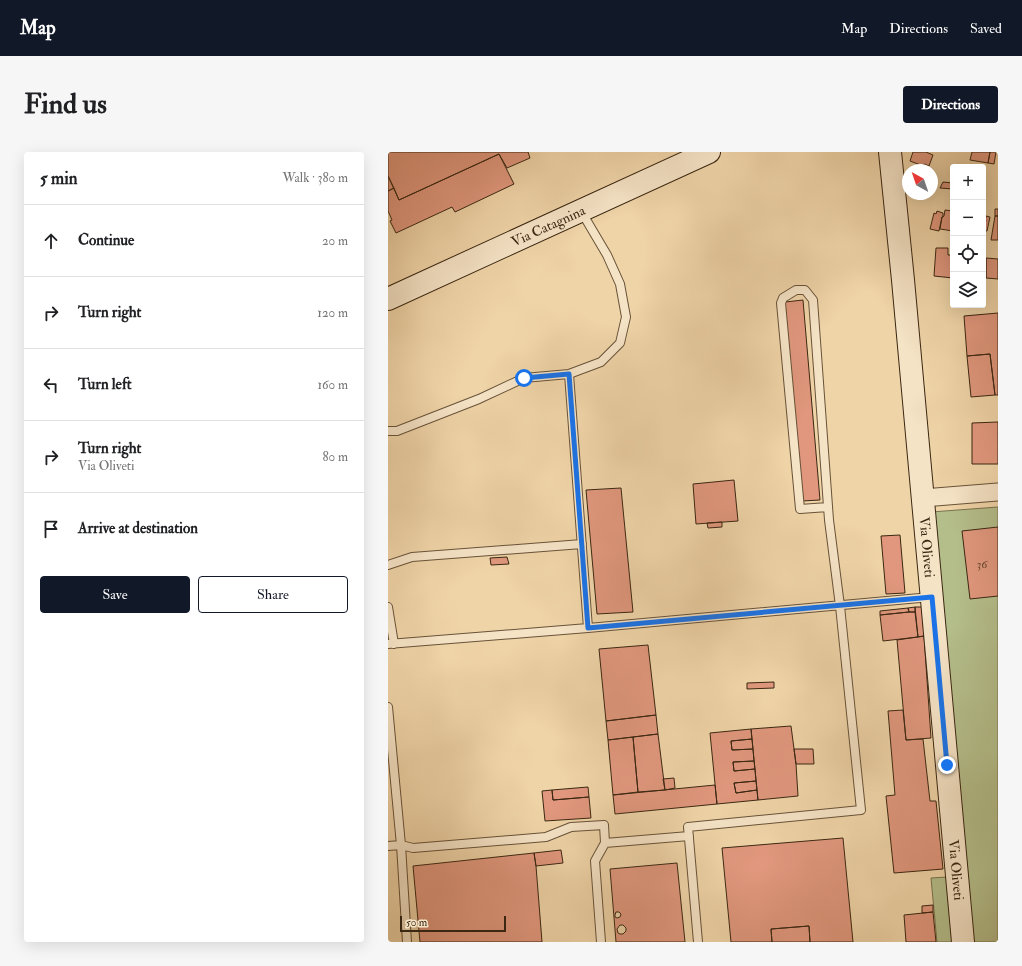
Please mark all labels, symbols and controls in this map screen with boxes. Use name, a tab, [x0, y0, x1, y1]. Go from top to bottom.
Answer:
text: Map	[20, 16, 56, 40]
text: Map	[841, 20, 867, 37]
text: Directions	[889, 20, 948, 37]
text: Saved	[970, 20, 1002, 37]
button: Directions	[903, 86, 998, 123]
text: Find us	[24, 87, 107, 122]
north arrow	[902, 164, 938, 200]
map controls	[950, 164, 986, 308]
button: +	[950, 164, 986, 200]
text: 5 min	[40, 168, 78, 189]
text: Walk · 380 m	[282, 170, 348, 186]
button: −	[950, 200, 986, 236]
street label: Via Catagnina	[508, 201, 588, 250]
icon: ahead	[40, 230, 62, 252]
text: Continue	[78, 231, 134, 250]
text: 20 m	[322, 233, 348, 249]
button: locate	[950, 236, 986, 272]
button: layers	[950, 272, 986, 308]
icon: right	[40, 302, 62, 324]
text: Turn right	[78, 303, 141, 322]
text: 120 m	[317, 305, 348, 321]
route start	[515, 369, 533, 387]
icon: left	[40, 374, 62, 396]
text: Turn left	[78, 375, 132, 394]
text: 160 m	[317, 377, 348, 393]
text: Turn right	[78, 439, 141, 458]
icon: right	[40, 446, 62, 468]
text: 80 m	[322, 449, 348, 465]
text: Via Oliveti	[78, 458, 135, 474]
street label: Via Oliveti	[916, 516, 938, 579]
icon: arrive	[40, 518, 62, 540]
text: Arrive at destination	[78, 519, 198, 538]
house number: 36	[977, 557, 988, 572]
button: Save	[40, 576, 190, 613]
button: Share	[198, 576, 348, 613]
route end	[938, 756, 956, 774]
street label: Via Oliveti	[945, 839, 968, 901]
scale bar	[400, 914, 506, 933]
text: 50 m	[406, 916, 427, 929]

